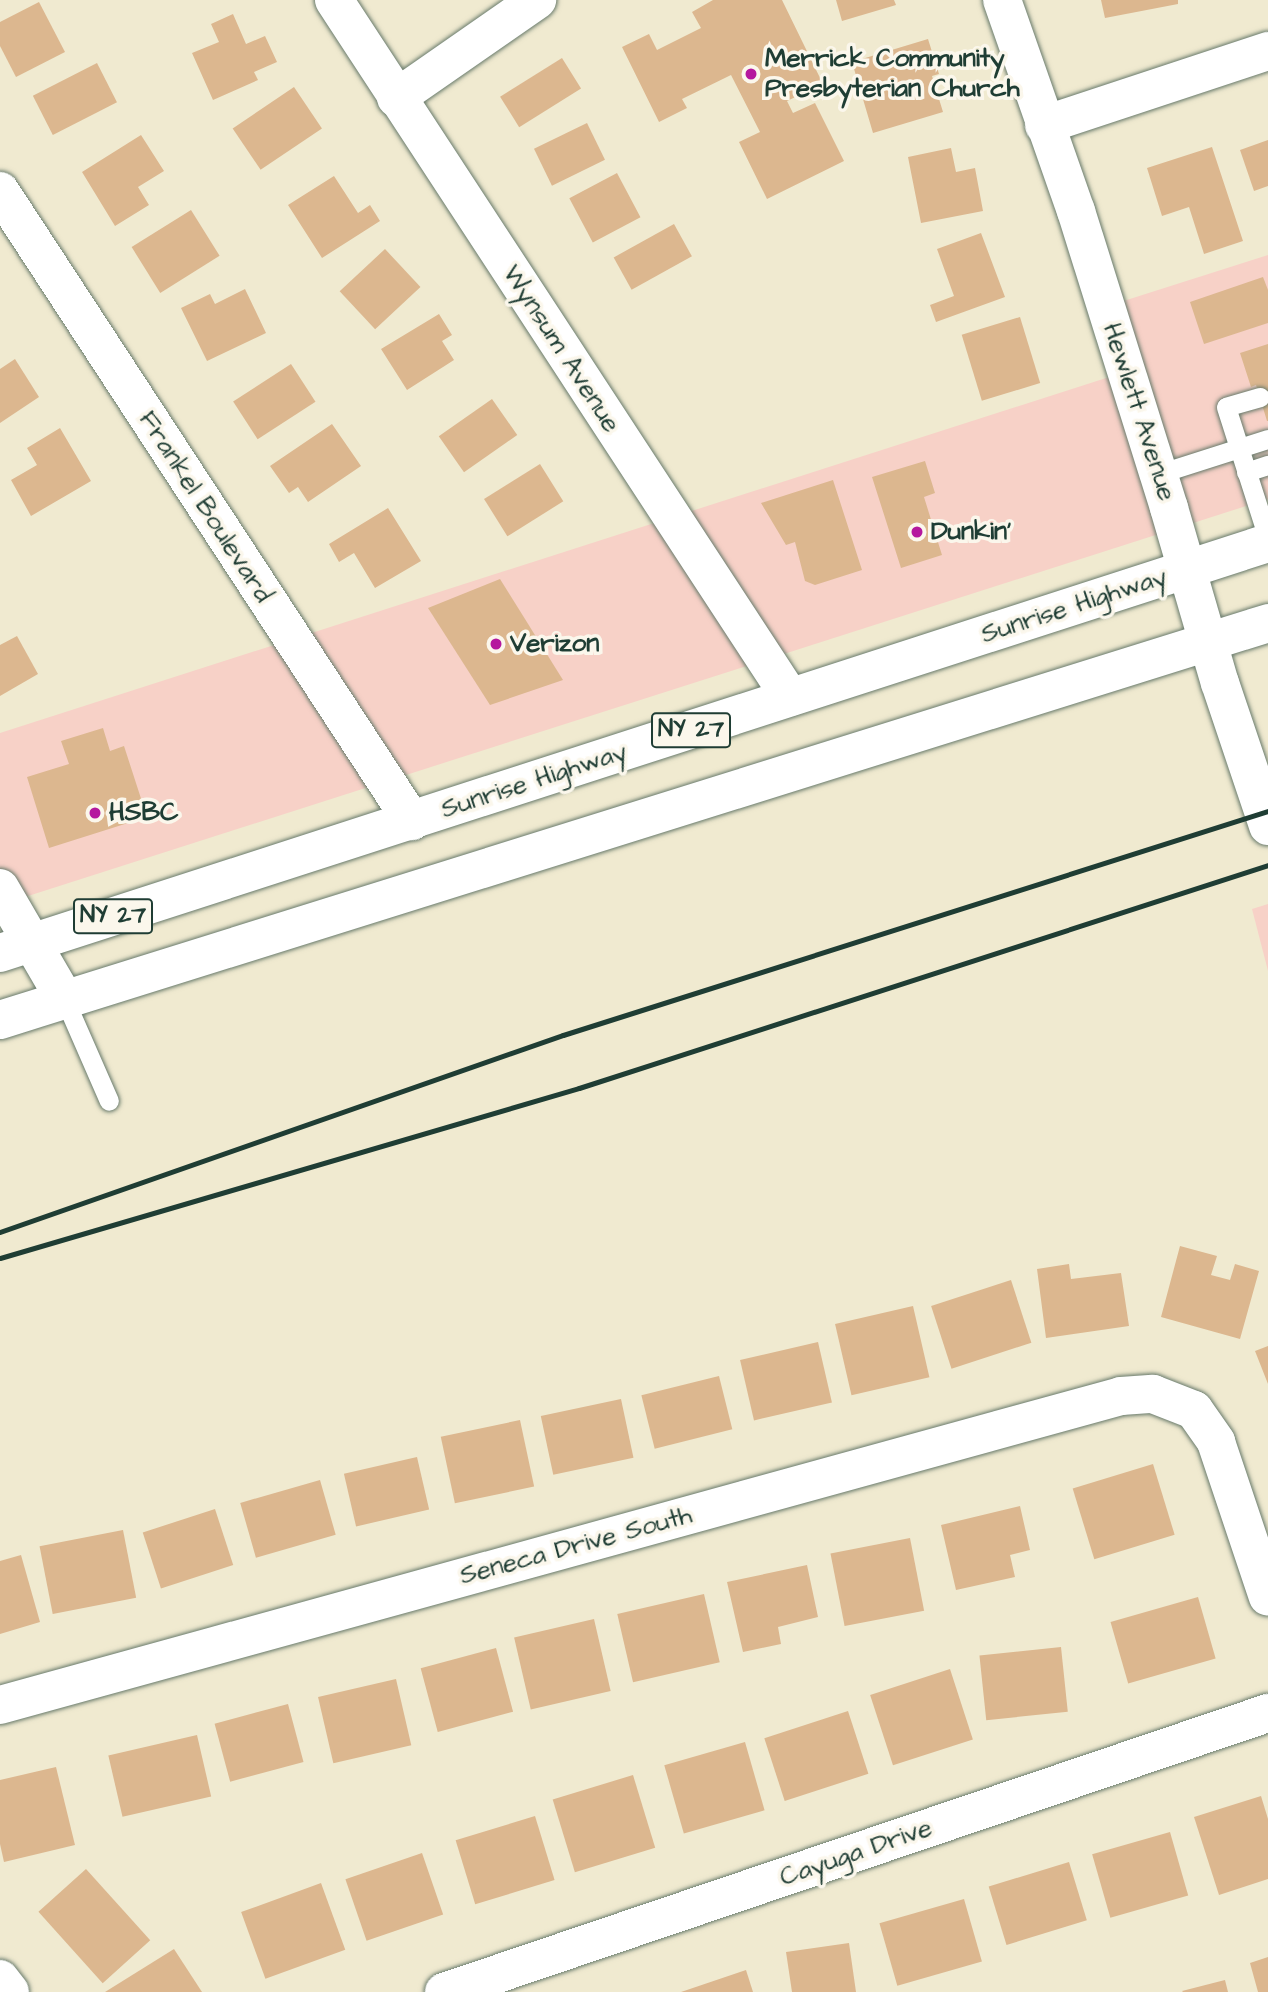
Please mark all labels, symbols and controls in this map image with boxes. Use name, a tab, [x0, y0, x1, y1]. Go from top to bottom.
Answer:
place label: Merrick Community Presbyterian Church	[765, 43, 1020, 104]
marker: Merrick Community Presbyterian Church	[743, 66, 759, 82]
street label: Wynsum Avenue	[495, 260, 627, 438]
street label: Hewlett Avenue	[1096, 319, 1182, 505]
street label: Frankel Boulevard	[131, 405, 279, 609]
place label: Dunkin'	[931, 516, 1011, 548]
marker: Dunkin'	[909, 524, 925, 540]
street label: Sunrise Highway	[977, 561, 1171, 651]
place label: Verizon	[510, 628, 599, 660]
marker: Verizon	[488, 636, 504, 652]
road number: NY 27	[651, 710, 731, 750]
street label: Sunrise Highway	[437, 736, 631, 826]
place label: HSBC	[109, 797, 178, 829]
marker: HSBC	[87, 805, 103, 821]
road number: NY 27	[73, 896, 153, 936]
street label: Seneca Drive South	[457, 1500, 695, 1592]
street label: Cayuga Drive	[776, 1812, 936, 1894]

